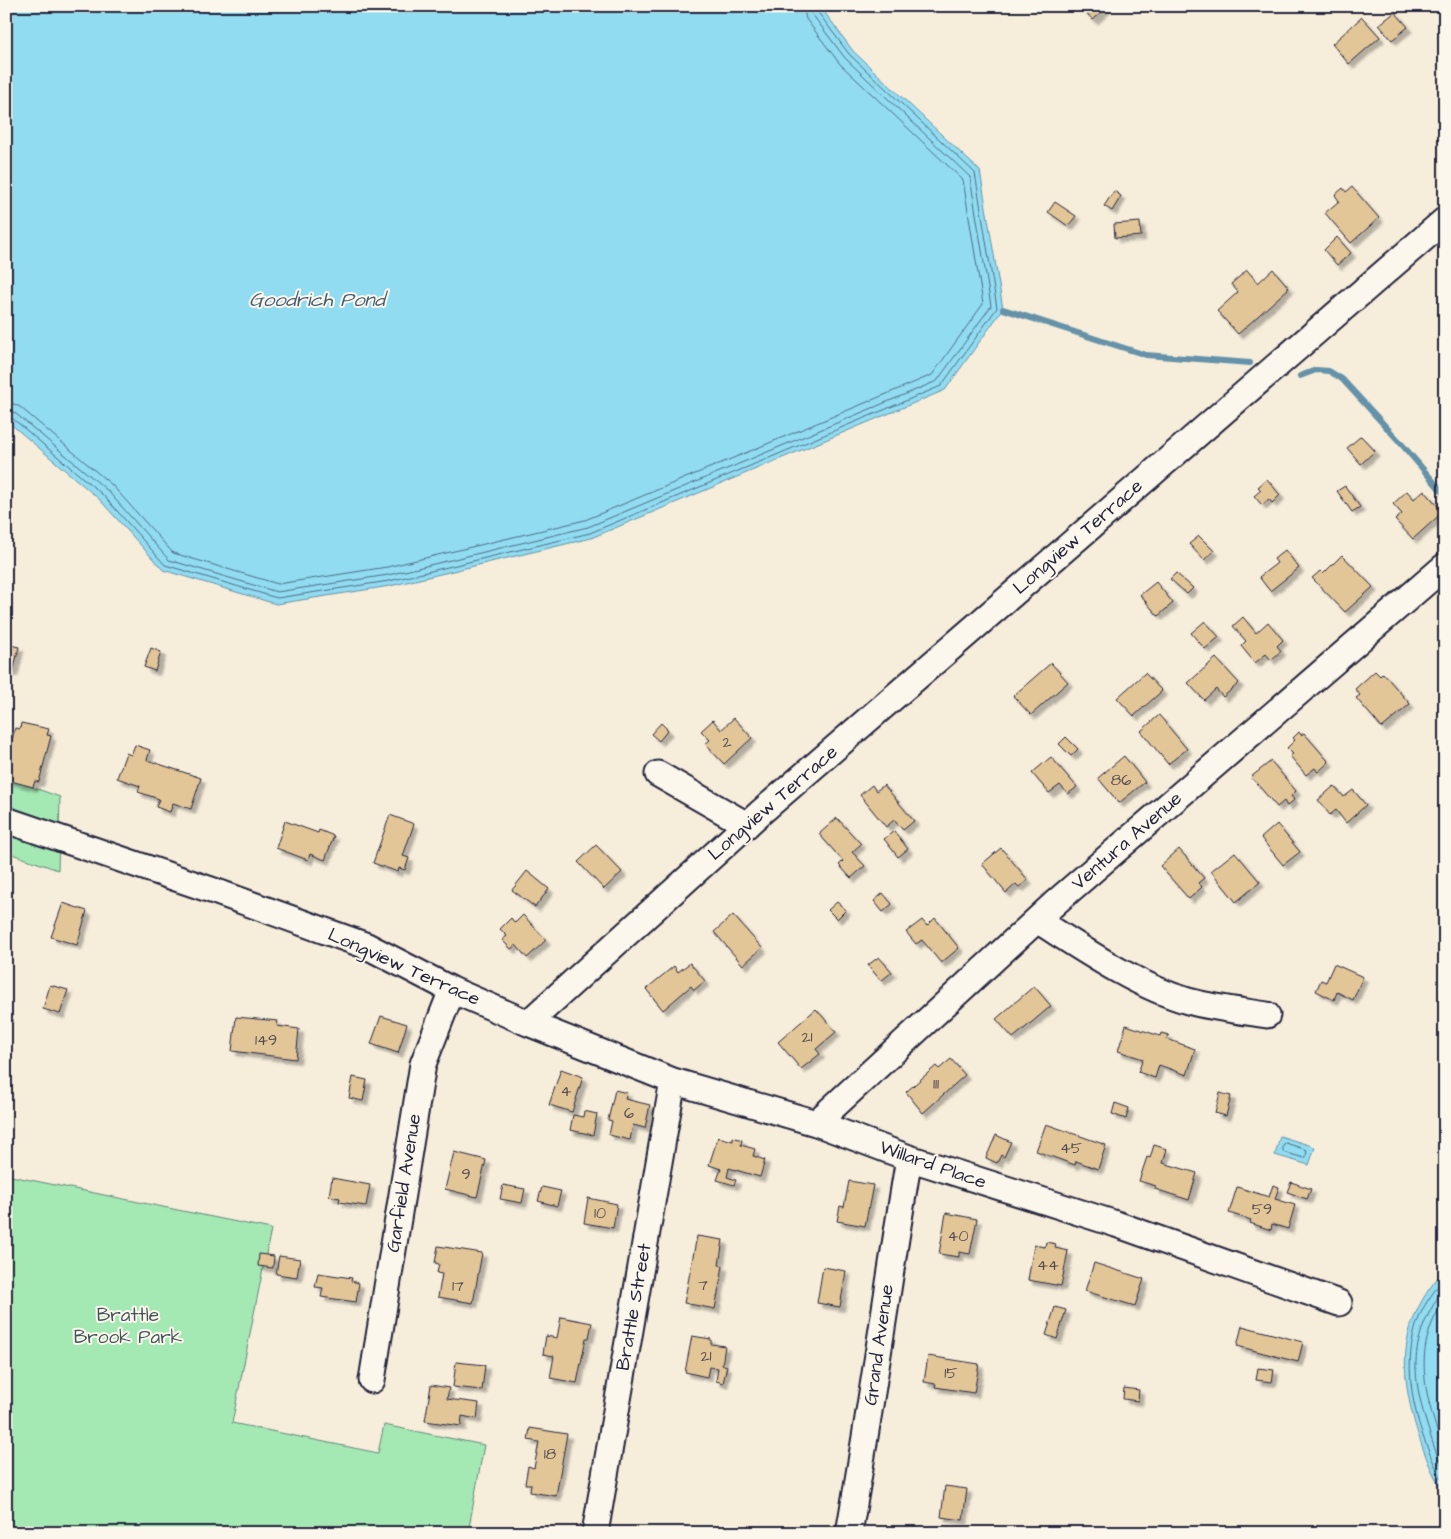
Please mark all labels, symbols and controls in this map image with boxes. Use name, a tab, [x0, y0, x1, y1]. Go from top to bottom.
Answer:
water label: Goodrich Pond	[249, 286, 388, 314]
street label: Longview Terrace	[1007, 473, 1149, 602]
house number: 2	[722, 731, 732, 753]
street label: Longview Terrace	[702, 739, 844, 868]
house number: 86	[1111, 769, 1131, 791]
street label: Ventura Avenue	[1066, 785, 1188, 897]
street label: Longview Terrace	[323, 921, 484, 1014]
house number: 21	[801, 1026, 813, 1048]
house number: 149	[255, 1029, 277, 1051]
house number: 111	[933, 1073, 939, 1095]
house number: 4	[561, 1080, 572, 1102]
house number: 6	[624, 1102, 634, 1124]
street label: Garfield Avenue	[380, 1112, 428, 1254]
street label: Willard Place	[876, 1134, 990, 1196]
house number: 45	[1060, 1137, 1083, 1159]
house number: 9	[461, 1163, 471, 1185]
house number: 59	[1252, 1198, 1272, 1220]
house number: 10	[594, 1202, 606, 1224]
house number: 40	[948, 1225, 968, 1247]
street label: Brattle Street	[610, 1241, 659, 1373]
house number: 44	[1037, 1254, 1059, 1276]
house number: 7	[698, 1274, 708, 1296]
house number: 17	[452, 1275, 464, 1297]
street label: Grand Avenue	[857, 1283, 901, 1407]
park label: Brattle Brook Park	[74, 1302, 183, 1351]
house number: 21	[700, 1345, 712, 1367]
house number: 15	[944, 1362, 958, 1384]
house number: 18	[544, 1443, 556, 1465]

